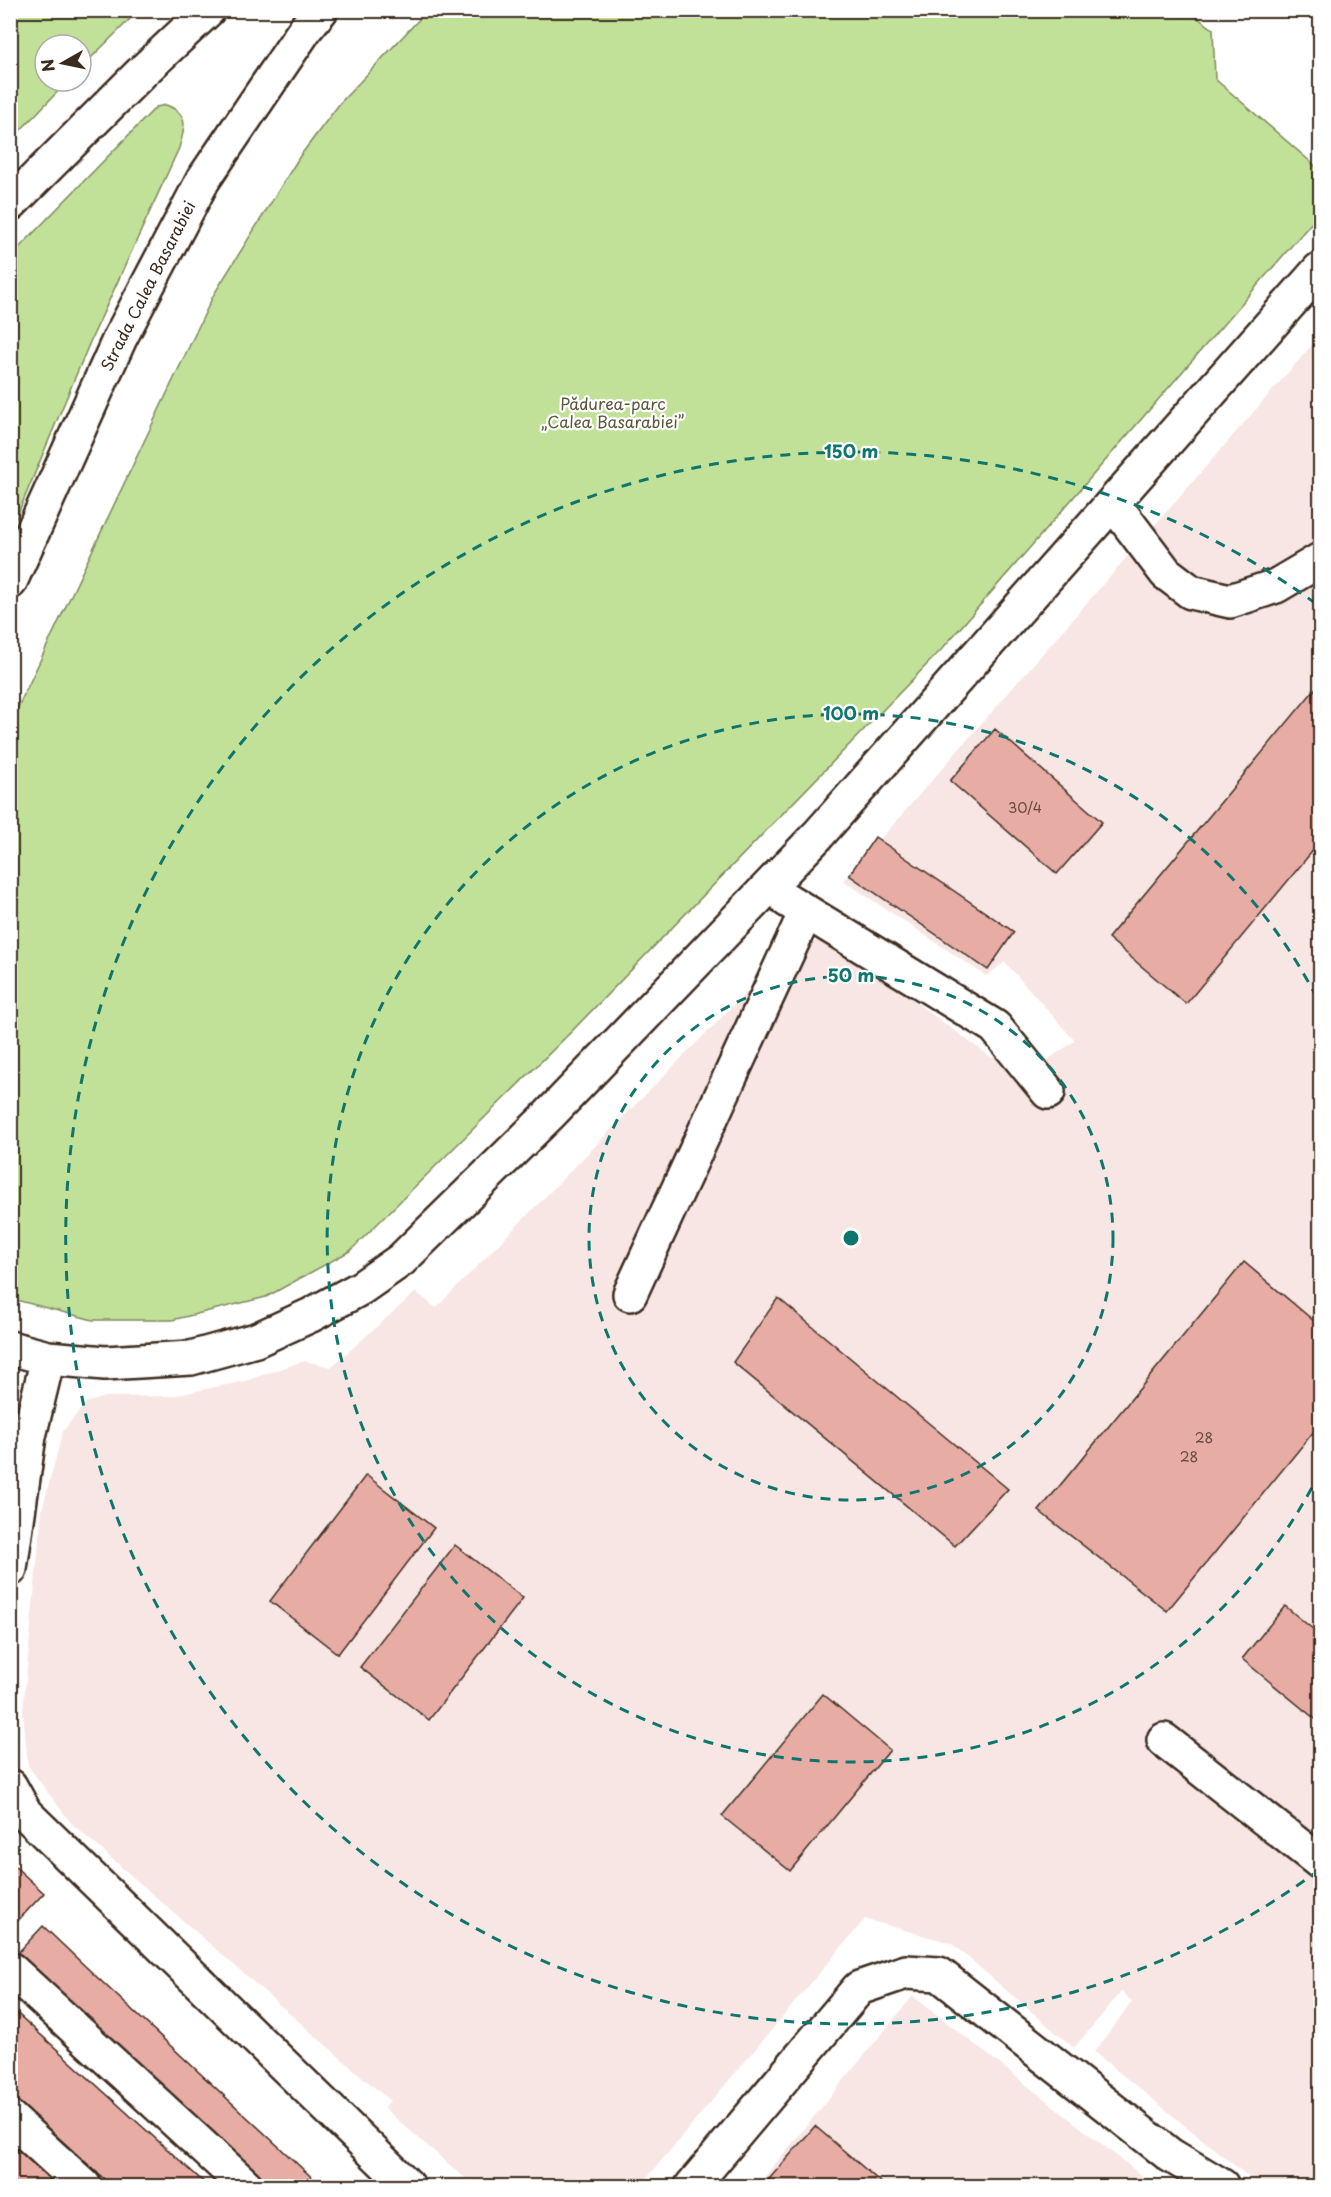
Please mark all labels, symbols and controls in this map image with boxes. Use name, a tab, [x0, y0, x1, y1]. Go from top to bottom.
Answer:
north arrow	[33, 33, 93, 93]
text: N	[34, 57, 60, 74]
street label: Strada Calea Basarabiei	[94, 196, 201, 375]
park label: Pădurea-parc „Calea Basarabiei”	[542, 391, 684, 433]
text: 150 m	[824, 437, 878, 464]
text: 100 m	[823, 699, 879, 726]
house number: 30/4	[1008, 797, 1042, 818]
text: 50 m	[828, 961, 874, 988]
centre of rings	[841, 1228, 861, 1248]
house number: 28	[1195, 1427, 1213, 1448]
house number: 28	[1180, 1446, 1198, 1467]

